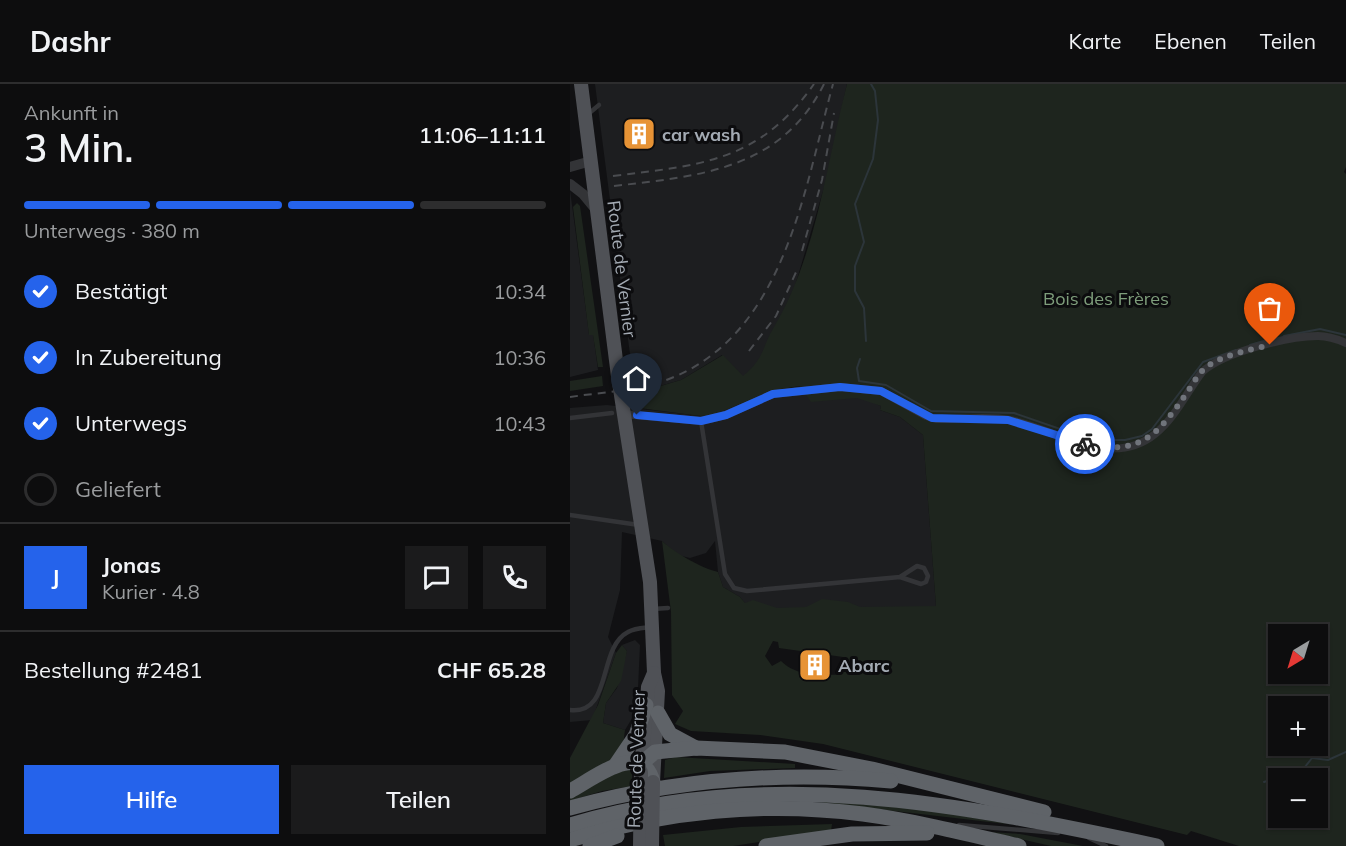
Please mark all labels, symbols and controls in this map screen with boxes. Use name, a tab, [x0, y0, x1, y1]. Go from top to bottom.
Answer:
text: Dashr	[30, 24, 111, 59]
text: Karte	[1069, 28, 1121, 54]
text: Ebenen	[1154, 28, 1227, 54]
text: Teilen	[1260, 28, 1316, 54]
text: Ankunft in	[24, 100, 119, 125]
building icon: car wash	[621, 116, 657, 152]
text: 11:06–11:11	[419, 121, 546, 149]
text: 3 Min.	[24, 123, 134, 172]
place label: car wash	[662, 123, 741, 146]
street label: Route de Vernier	[602, 199, 642, 339]
text: Unterwegs · 380 m	[24, 218, 200, 243]
icon: check	[24, 275, 57, 308]
text: Bestätigt	[75, 277, 168, 305]
text: 10:34	[493, 279, 546, 304]
pin	[1244, 283, 1295, 345]
park label: Bois des Frères	[1043, 287, 1169, 310]
icon: bag	[1253, 292, 1286, 325]
icon: check	[24, 341, 57, 374]
text: In Zubereitung	[75, 343, 222, 371]
text: 10:36	[493, 345, 546, 370]
pin	[611, 353, 662, 415]
icon: home	[620, 362, 653, 395]
icon: check	[24, 407, 57, 440]
text: Unterwegs	[75, 409, 187, 437]
text: 10:43	[493, 411, 546, 436]
courier	[1055, 414, 1115, 474]
icon: bike	[1069, 428, 1102, 461]
text: Geliefert	[75, 475, 161, 503]
button: chat	[405, 546, 468, 609]
button: phone	[483, 546, 546, 609]
text: Jonas	[102, 551, 161, 579]
text: J	[52, 563, 59, 591]
text: Kurier · 4.8	[102, 579, 200, 604]
north arrow	[1268, 624, 1328, 684]
map controls	[1268, 624, 1328, 828]
building icon: Abarc	[797, 647, 833, 683]
place label: Abarc	[838, 654, 890, 677]
text: Bestellung #2481	[24, 656, 202, 684]
text: CHF 65.28	[437, 656, 546, 684]
street label: Route de Vernier	[622, 689, 650, 828]
button: +	[1268, 696, 1328, 756]
button: Hilfe	[24, 765, 279, 834]
button: Teilen	[291, 765, 546, 834]
button: −	[1268, 768, 1328, 828]

